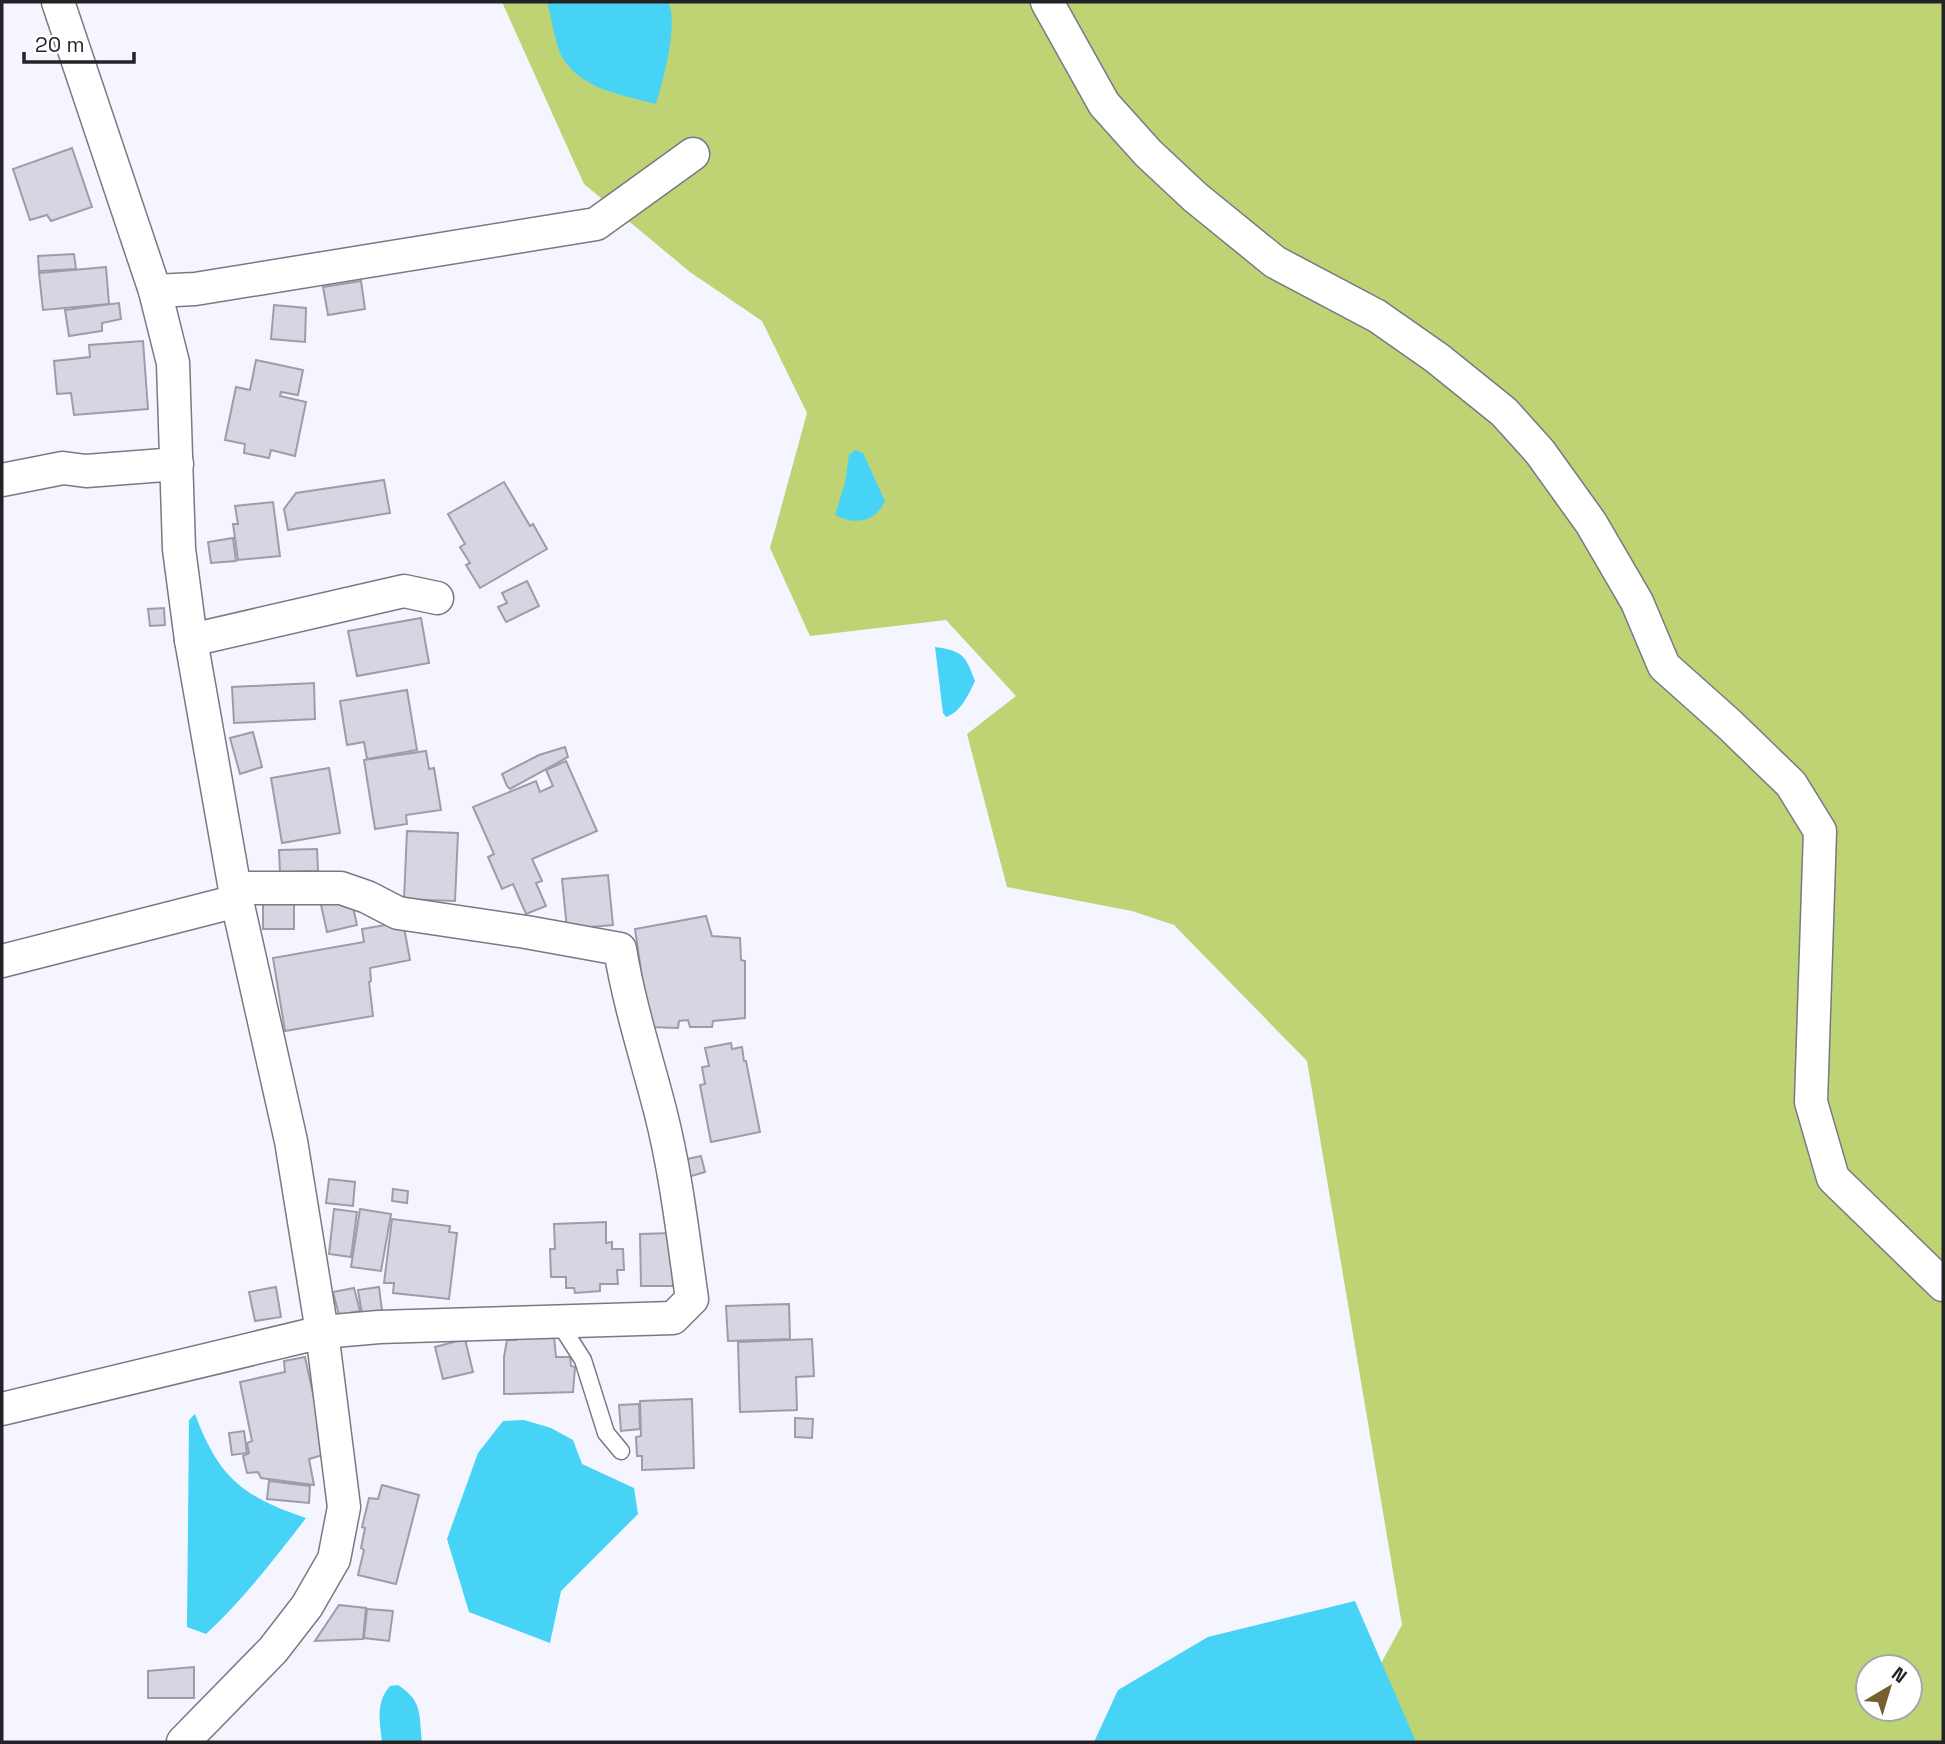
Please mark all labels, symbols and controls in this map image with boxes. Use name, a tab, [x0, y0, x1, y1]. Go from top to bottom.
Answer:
scale bar	[24, 21, 135, 65]
text: 20 m	[35, 31, 85, 58]
north arrow	[1854, 1653, 1924, 1723]
text: N	[1886, 1661, 1912, 1689]

